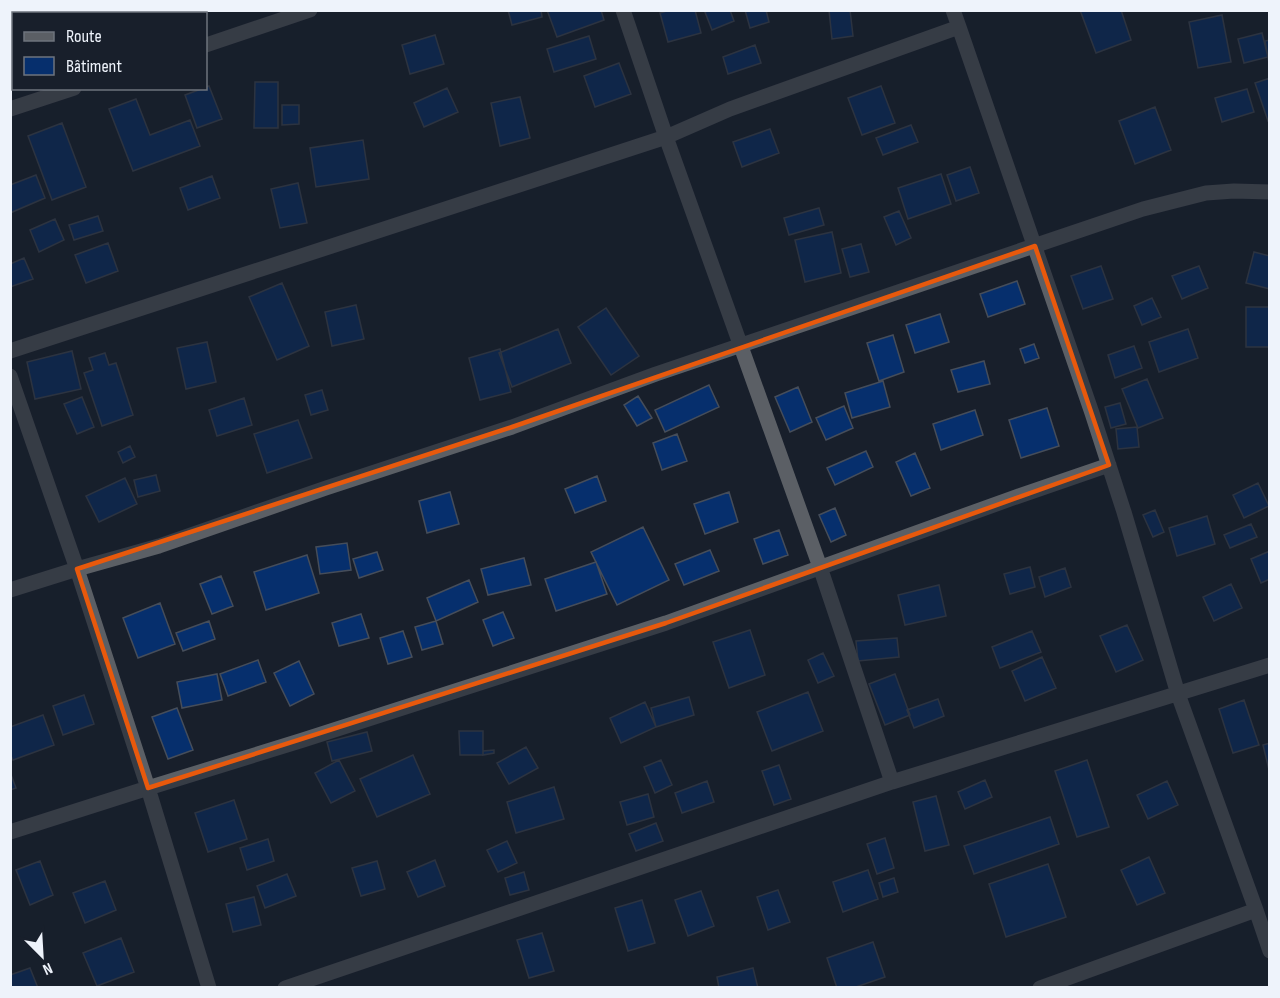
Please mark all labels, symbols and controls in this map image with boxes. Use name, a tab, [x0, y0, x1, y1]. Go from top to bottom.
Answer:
legend	[12, 12, 207, 90]
text: Route	[66, 26, 102, 47]
text: Bâtiment	[66, 56, 122, 77]
north arrow	[12, 926, 72, 986]
text: N	[40, 958, 55, 979]

